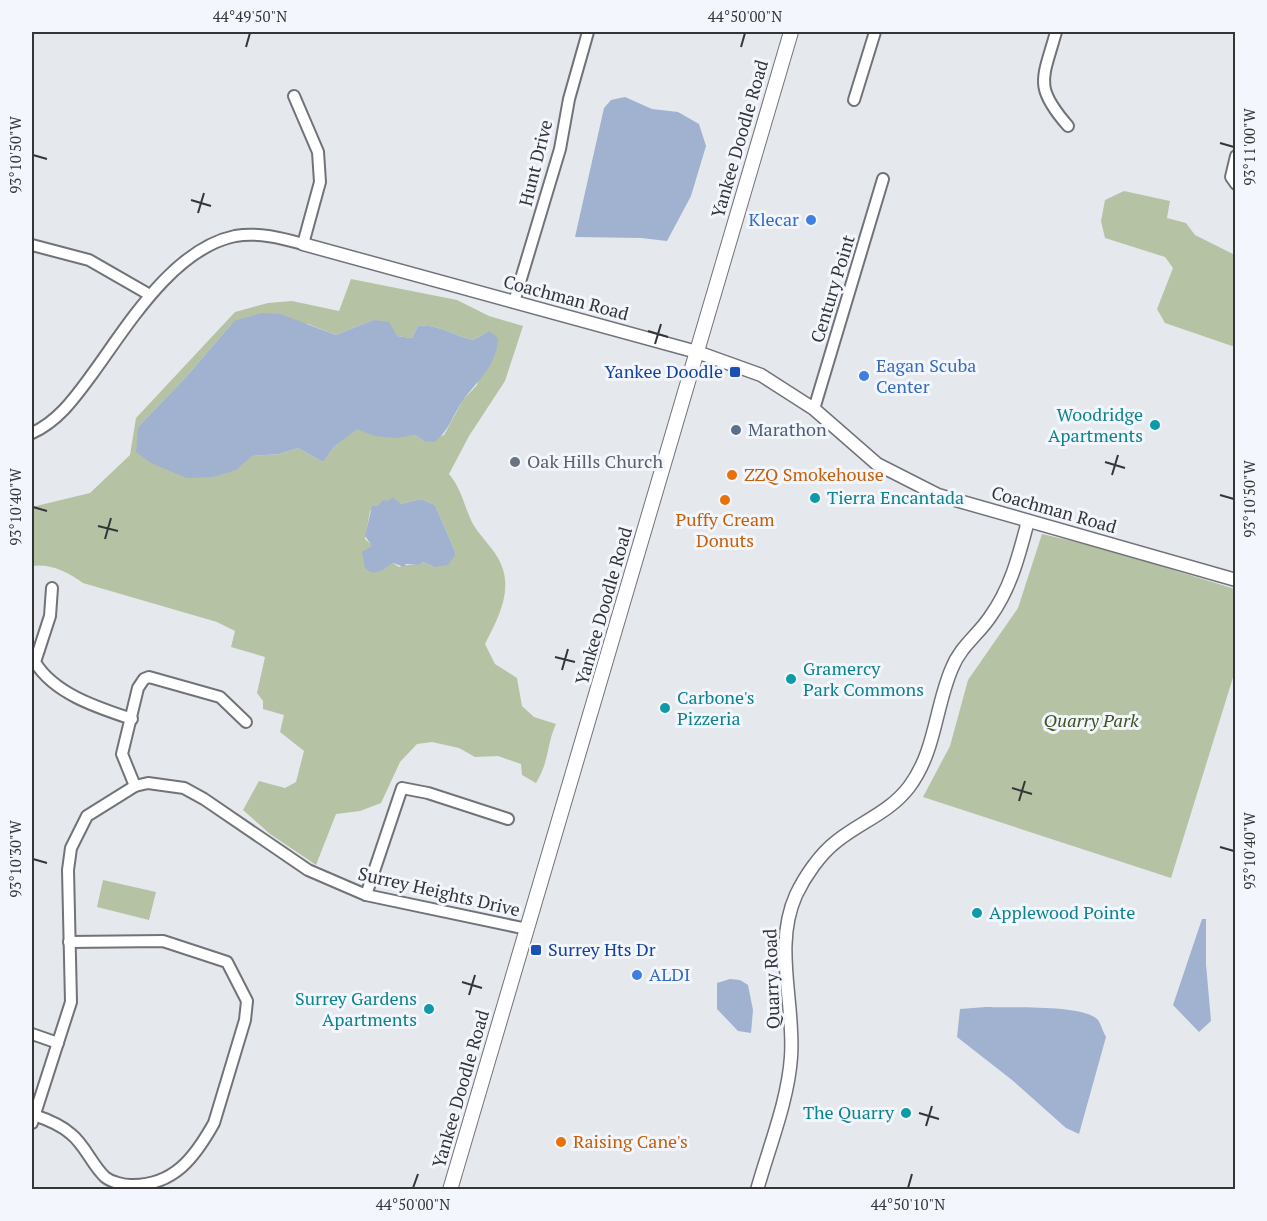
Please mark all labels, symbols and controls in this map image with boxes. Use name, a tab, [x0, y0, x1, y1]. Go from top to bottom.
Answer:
text: 44°49'50"N	[213, 6, 287, 26]
text: 44°50'00"N	[708, 6, 782, 26]
street label: Yankee Doodle Road	[705, 57, 773, 220]
text: 93°11'00"W	[1239, 107, 1259, 186]
text: 93°10'50"W	[5, 115, 25, 194]
street label: Hunt Drive	[513, 117, 557, 208]
place label: Klecar	[749, 207, 799, 231]
marker: Klecar	[804, 213, 818, 227]
street label: Century Point	[804, 232, 860, 346]
street label: Coachman Road	[501, 269, 632, 325]
place label: Eagan Scuba Center	[876, 353, 976, 398]
place label: Yankee Doodle	[604, 359, 723, 383]
marker: Yankee Doodle	[728, 365, 742, 379]
marker: Eagan Scuba Center	[857, 369, 871, 383]
place label: Woodridge Apartments	[1048, 402, 1143, 447]
place label: Marathon	[748, 417, 827, 441]
marker: Woodridge Apartments	[1148, 418, 1162, 432]
marker: Marathon	[729, 423, 743, 437]
place label: Oak Hills Church	[527, 449, 663, 473]
marker: Oak Hills Church	[508, 455, 522, 469]
text: 93°10'50"W	[1239, 459, 1259, 538]
place label: ZZQ Smokehouse	[744, 462, 884, 486]
text: 93°10'40"W	[5, 467, 25, 546]
marker: ZZQ Smokehouse	[725, 468, 739, 482]
street label: Coachman Road	[989, 480, 1120, 538]
place label: Tierra Encantada	[827, 485, 964, 509]
marker: Tierra Encantada	[808, 491, 822, 505]
marker: Puffy Cream Donuts	[718, 493, 732, 507]
place label: Puffy Cream Donuts	[676, 507, 775, 552]
street label: Yankee Doodle Road	[569, 524, 637, 687]
place label: Gramercy Park Commons	[803, 656, 924, 701]
marker: Gramercy Park Commons	[784, 672, 798, 686]
place label: Carbone's Pizzeria	[677, 685, 755, 730]
marker: Carbone's Pizzeria	[658, 701, 672, 715]
park label: Quarry Park	[1043, 708, 1139, 732]
text: 93°10'40"W	[1239, 811, 1259, 890]
text: 93°10'30"W	[5, 819, 25, 898]
street label: Surrey Heights Drive	[356, 861, 523, 921]
place label: Applewood Pointe	[989, 900, 1135, 924]
marker: Applewood Pointe	[970, 906, 984, 920]
street label: Quarry Road	[757, 928, 785, 1030]
place label: Surrey Hts Dr	[548, 937, 656, 961]
marker: Surrey Hts Dr	[529, 943, 543, 957]
place label: ALDI	[649, 962, 690, 986]
marker: ALDI	[630, 968, 644, 982]
place label: Surrey Gardens Apartments	[295, 986, 417, 1031]
marker: Surrey Gardens Apartments	[422, 1002, 436, 1016]
street label: Yankee Doodle Road	[426, 1007, 494, 1170]
place label: The Quarry	[803, 1100, 895, 1124]
marker: The Quarry	[899, 1106, 913, 1120]
place label: Raising Cane's	[573, 1129, 688, 1153]
marker: Raising Cane's	[554, 1135, 568, 1149]
text: 44°50'00"N	[376, 1194, 450, 1214]
text: 44°50'10"N	[871, 1194, 945, 1214]

